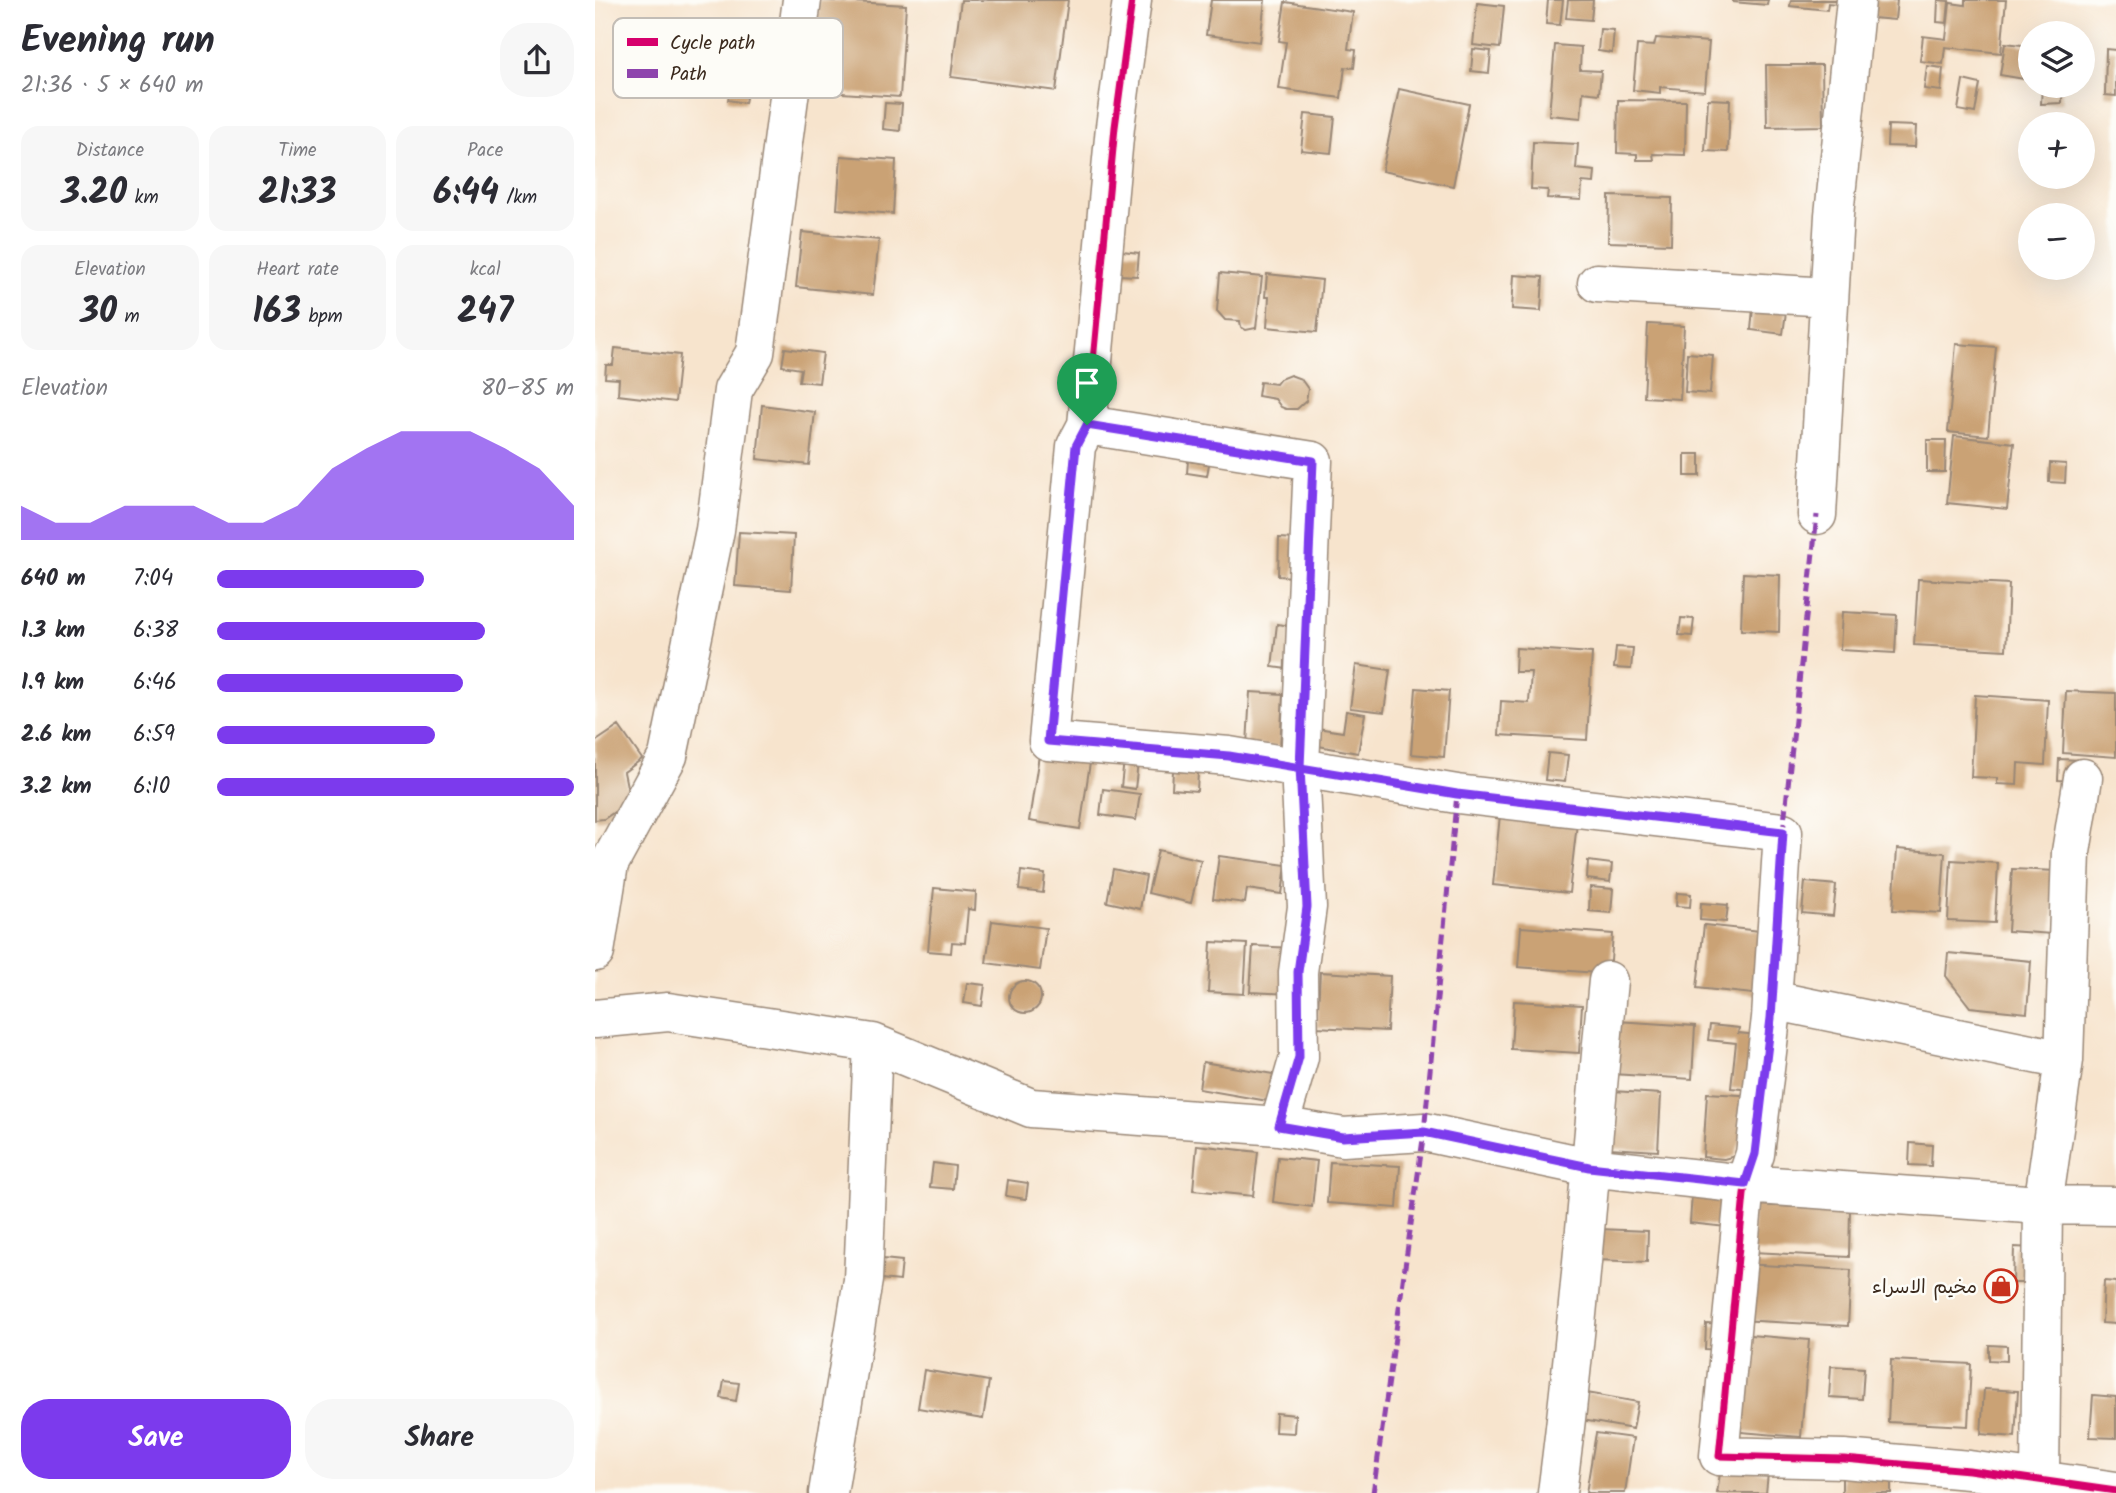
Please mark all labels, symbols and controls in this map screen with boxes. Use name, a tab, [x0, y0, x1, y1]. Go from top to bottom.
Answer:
text: Evening run	[21, 12, 215, 72]
legend	[613, 18, 843, 98]
map controls	[2018, 21, 2095, 280]
button: layers	[2018, 21, 2095, 98]
button: share	[500, 23, 574, 97]
text: Cycle path	[670, 29, 755, 59]
text: Path	[670, 60, 707, 90]
text: 21:36 · 5 × 640 m	[21, 68, 204, 104]
button: +	[2018, 112, 2095, 189]
text: Distance	[76, 136, 144, 166]
text: Time	[278, 136, 317, 166]
text: Pace	[467, 136, 503, 166]
text: 3.20	[61, 166, 127, 222]
text: 21:33	[259, 166, 336, 222]
text: 6:44	[433, 166, 499, 222]
text: km	[127, 183, 159, 213]
text: /km	[499, 183, 537, 213]
button: −	[2018, 203, 2095, 280]
text: Elevation	[74, 255, 146, 285]
text: Heart rate	[256, 255, 339, 285]
text: kcal	[470, 255, 501, 285]
text: 30	[80, 285, 117, 341]
text: 163	[252, 285, 301, 341]
text: 247	[457, 285, 513, 341]
text: m	[117, 302, 140, 332]
text: bpm	[301, 302, 343, 332]
pin	[1057, 353, 1117, 425]
icon: arrive	[1068, 364, 1106, 402]
text: Elevation	[21, 371, 108, 407]
text: 80–85 m	[481, 371, 574, 407]
text: 640 m	[21, 561, 86, 597]
text: 7:04	[133, 561, 173, 597]
text: 1.3 km	[21, 613, 85, 649]
text: 6:38	[133, 613, 178, 649]
text: 1.9 km	[21, 665, 84, 701]
text: 6:46	[133, 665, 177, 701]
text: 2.6 km	[21, 717, 91, 753]
text: 6:59	[133, 717, 175, 753]
text: 3.2 km	[21, 769, 91, 805]
text: 6:10	[133, 769, 170, 805]
shop icon: مخيم الاسراء	[1982, 1267, 2020, 1305]
place label: مخيم الاسراء	[1872, 1273, 1977, 1303]
button: Save	[21, 1399, 291, 1479]
button: Share	[305, 1399, 574, 1479]

